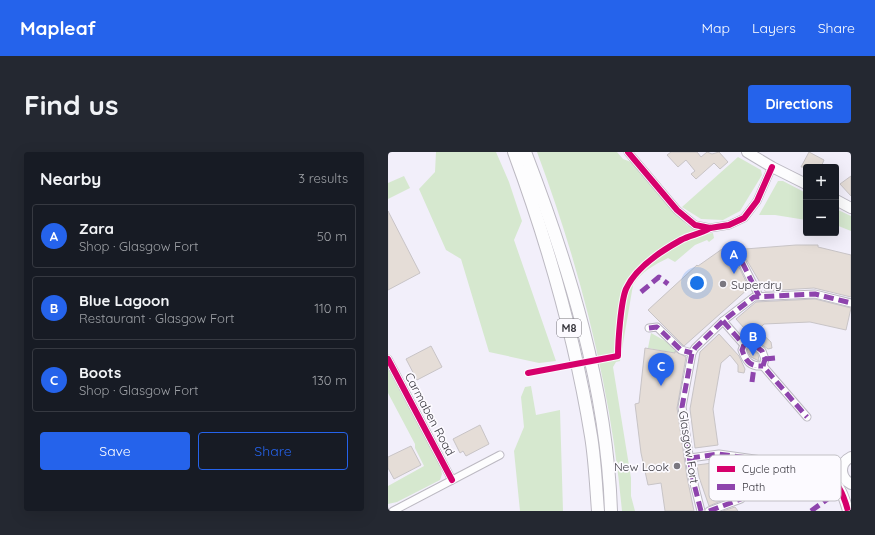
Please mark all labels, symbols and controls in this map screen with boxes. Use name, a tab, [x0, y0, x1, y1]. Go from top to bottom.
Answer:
text: Mapleaf	[20, 16, 96, 40]
text: Map	[701, 19, 730, 37]
text: Layers	[752, 19, 796, 37]
text: Share	[818, 19, 855, 37]
button: Directions	[748, 85, 851, 123]
text: Find us	[24, 87, 118, 122]
map controls	[803, 164, 839, 236]
button: +	[803, 164, 839, 200]
text: Nearby	[40, 168, 101, 189]
text: 3 results	[298, 170, 348, 186]
button: −	[803, 200, 839, 236]
text: Zara	[79, 219, 114, 238]
text: A	[50, 228, 58, 244]
text: 50 m	[317, 228, 347, 244]
text: Shop · Glasgow Fort	[79, 238, 199, 254]
pin: A	[721, 241, 747, 274]
your location	[687, 273, 707, 293]
place label: Superdry	[731, 277, 782, 292]
marker: Superdry	[718, 279, 728, 289]
text: Blue Lagoon	[79, 291, 169, 310]
text: B	[50, 300, 58, 316]
text: 110 m	[314, 300, 347, 316]
text: Restaurant · Glasgow Fort	[79, 310, 234, 326]
road number: M8	[557, 319, 581, 337]
pin: B	[740, 323, 766, 356]
pin: C	[648, 353, 674, 386]
text: Boots	[79, 363, 121, 382]
street label: Carmaben Road	[402, 370, 458, 458]
text: C	[50, 372, 58, 388]
text: 130 m	[312, 372, 347, 388]
text: Shop · Glasgow Fort	[79, 382, 199, 398]
street label: Glasgow Fort	[676, 410, 702, 484]
button: Save	[40, 432, 190, 470]
button: Share	[198, 432, 348, 470]
legend	[709, 455, 841, 501]
place label: New Look	[614, 459, 669, 474]
marker: New Look	[672, 461, 682, 471]
text: Cycle path	[742, 462, 796, 476]
text: Path	[742, 480, 765, 494]

